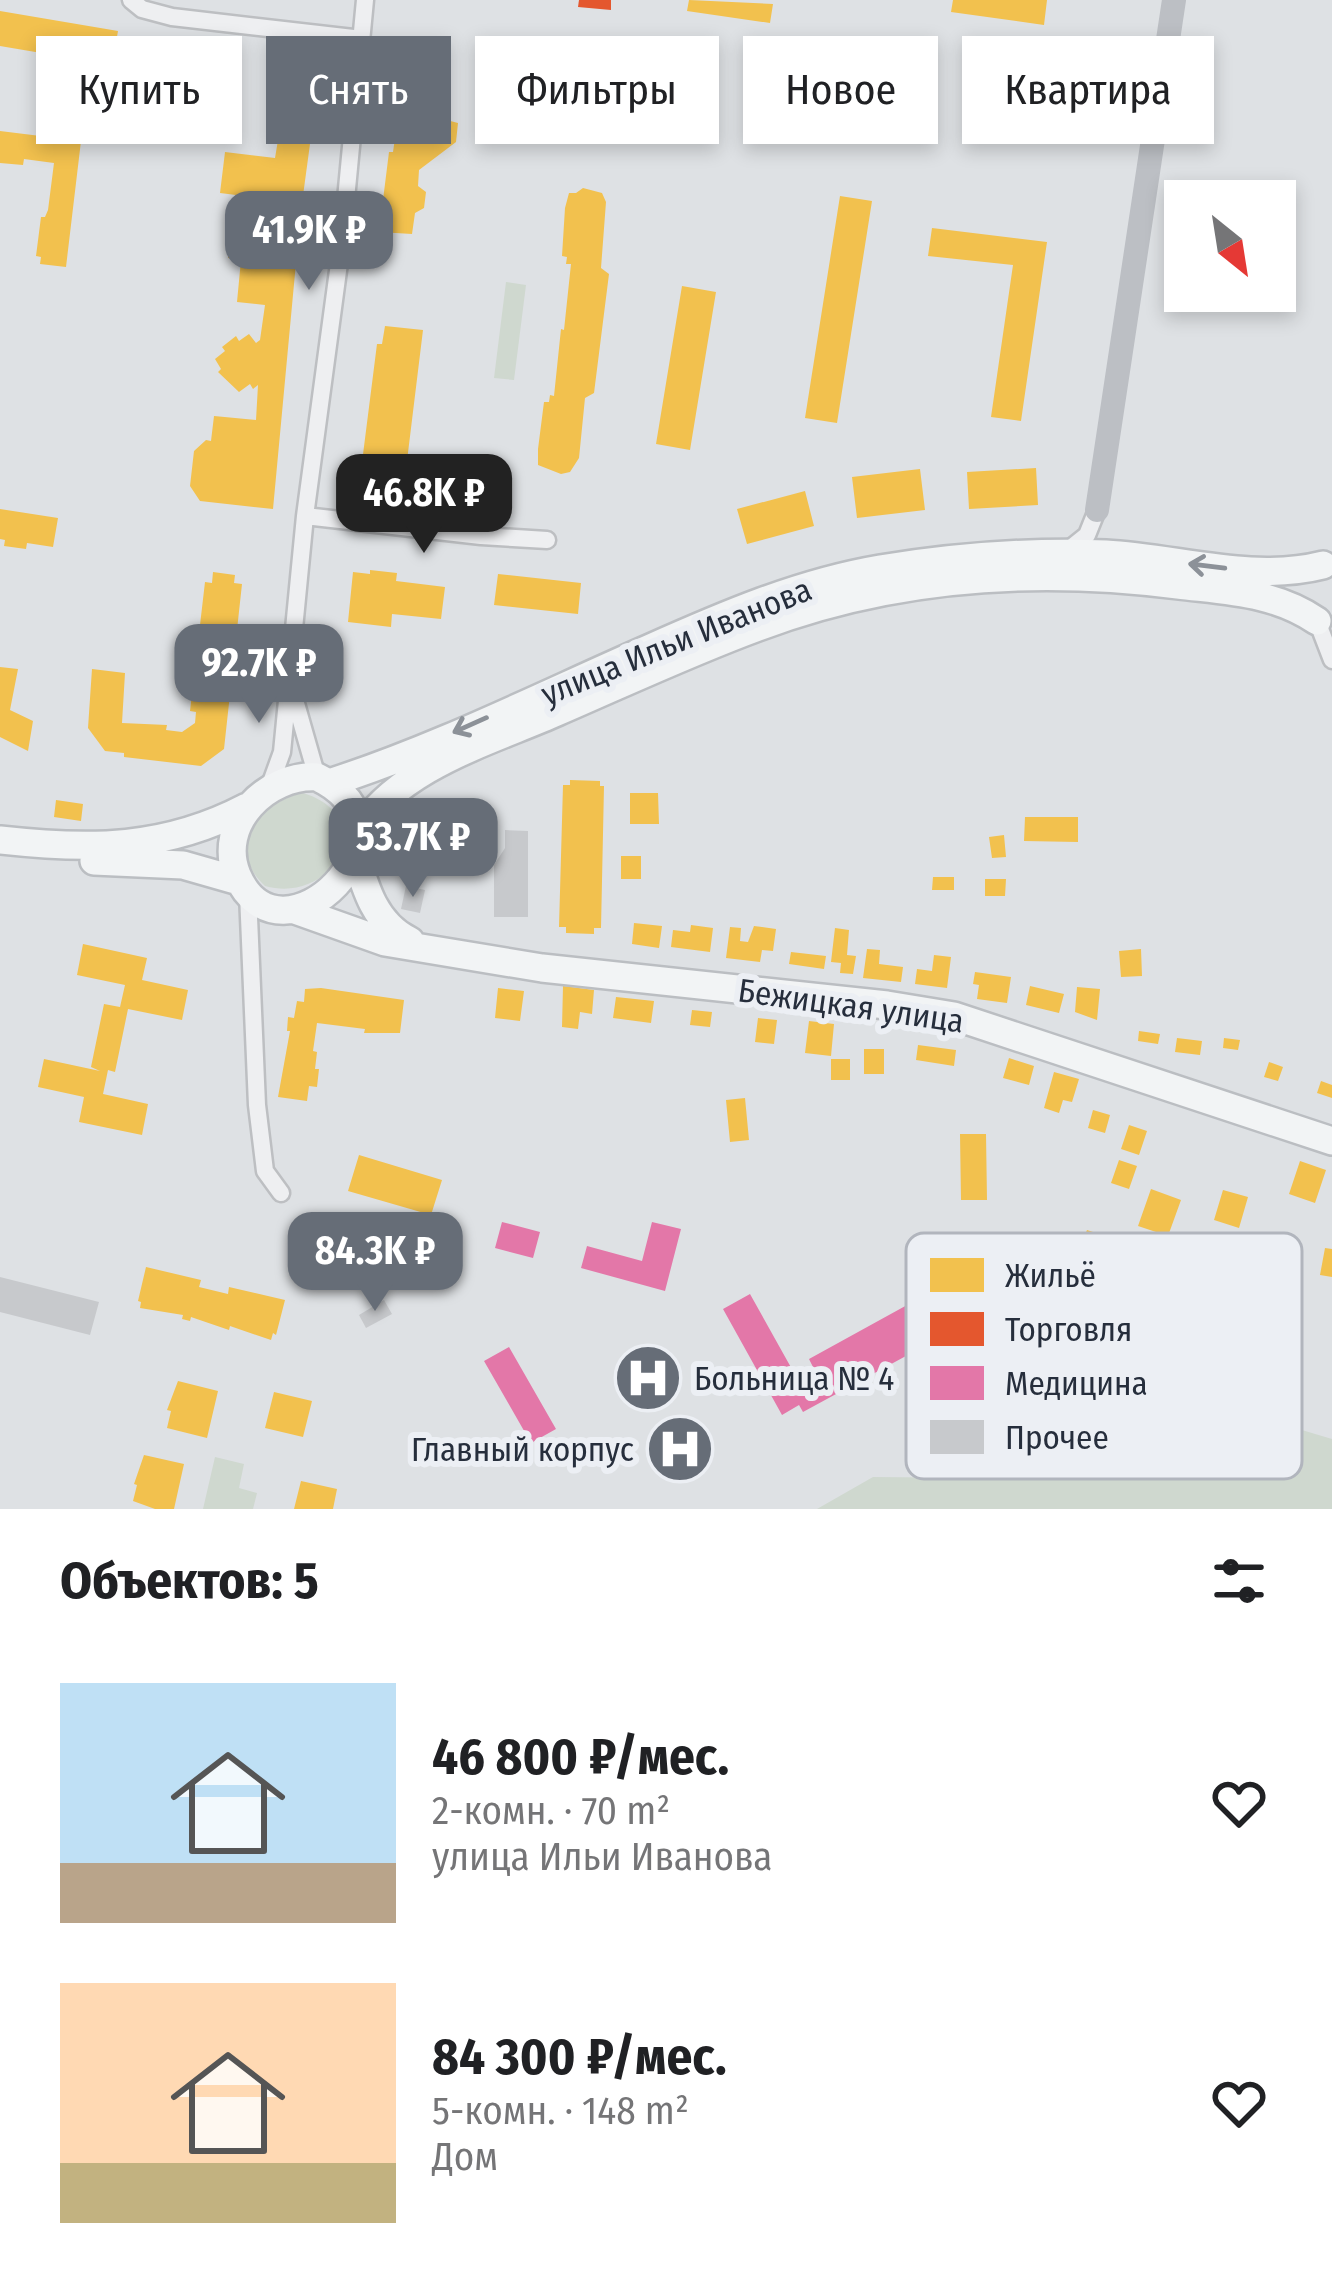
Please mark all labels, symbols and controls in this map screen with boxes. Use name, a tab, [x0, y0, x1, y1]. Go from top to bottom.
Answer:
chip: Купить	[36, 36, 242, 144]
chip: Снять	[266, 36, 451, 144]
chip: Фильтры	[475, 36, 719, 144]
chip: Новое	[743, 36, 938, 144]
chip: Квартира	[962, 36, 1214, 144]
north arrow	[1164, 180, 1296, 312]
map controls	[1164, 180, 1296, 312]
pin: 41.9K ₽	[198, 191, 420, 293]
text: 41.9K ₽	[252, 207, 366, 253]
pin: 46.8K ₽	[313, 454, 535, 556]
text: 46.8K ₽	[363, 470, 485, 516]
one-way arrow	[1188, 554, 1227, 576]
street label: улица Ильи Иванова	[535, 569, 817, 714]
pin: 92.7K ₽	[148, 624, 370, 726]
text: 92.7K ₽	[201, 640, 317, 686]
one-way arrow	[453, 716, 489, 738]
pin: 53.7K ₽	[302, 798, 524, 900]
text: 53.7K ₽	[356, 814, 470, 860]
street label: Бежицкая улица	[735, 970, 966, 1042]
pin: 84.3K ₽	[264, 1212, 486, 1314]
text: 84.3K ₽	[315, 1228, 435, 1274]
legend	[906, 1233, 1302, 1479]
text: Жильё	[1005, 1256, 1096, 1296]
text: Торговля	[1005, 1310, 1132, 1350]
hospital icon: Больница № 4	[613, 1343, 683, 1413]
place label: Больница № 4	[694, 1359, 894, 1399]
text: Медицина	[1005, 1364, 1148, 1404]
hospital icon: Главный корпус	[645, 1414, 715, 1484]
text: Прочее	[1005, 1418, 1109, 1458]
place label: Главный корпус	[411, 1430, 634, 1470]
icon: filters	[1206, 1548, 1272, 1614]
text: Объектов: 5	[60, 1550, 319, 1612]
text: 46 800 ₽/мес.	[432, 1726, 729, 1788]
icon: home	[156, 1731, 300, 1875]
icon: heart	[1206, 1770, 1272, 1836]
text: 2-комн. · 70 m²	[432, 1788, 670, 1834]
text: улица Ильи Иванова	[432, 1834, 772, 1880]
text: 84 300 ₽/мес.	[432, 2026, 727, 2088]
icon: home	[156, 2031, 300, 2175]
icon: heart	[1206, 2070, 1272, 2136]
text: 5-комн. · 148 m²	[432, 2088, 689, 2134]
text: Дом	[432, 2134, 498, 2180]

